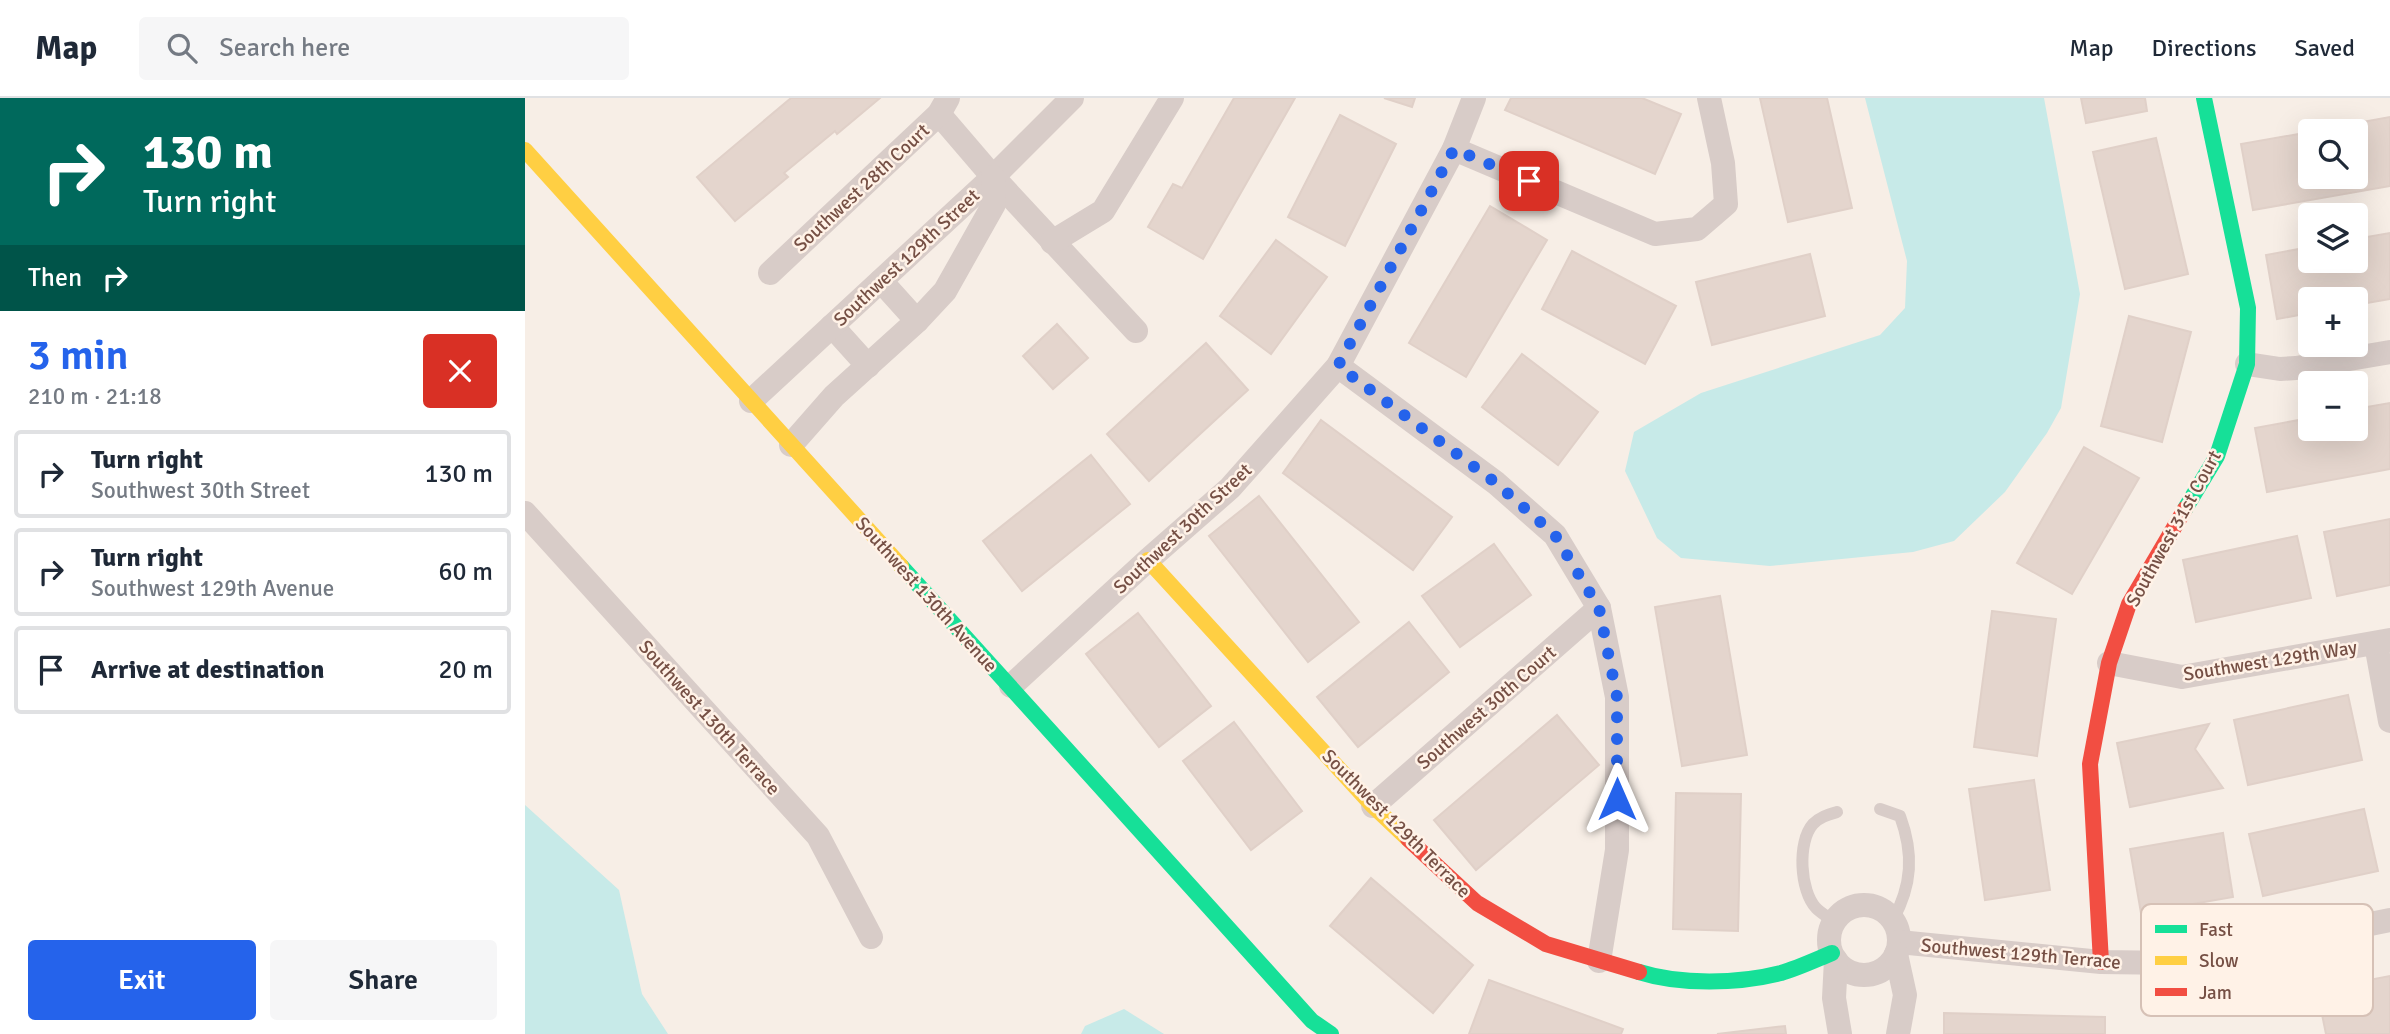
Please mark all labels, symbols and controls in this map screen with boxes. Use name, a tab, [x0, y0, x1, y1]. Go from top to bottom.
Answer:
search box	[139, 17, 629, 80]
text: Map	[35, 28, 97, 69]
icon: search	[163, 29, 201, 67]
text: Search here	[219, 32, 350, 64]
text: Map	[2069, 33, 2114, 63]
text: Directions	[2152, 33, 2257, 63]
text: Saved	[2295, 33, 2355, 63]
street label: Southwest 28th Court	[789, 118, 935, 257]
map controls	[2298, 119, 2368, 441]
button: search	[2298, 119, 2368, 189]
text: 130 m	[143, 122, 273, 182]
icon: right	[28, 126, 119, 217]
pin	[1499, 151, 1559, 211]
icon: arrive	[1510, 162, 1548, 200]
text: Turn right	[143, 182, 276, 221]
street label: Southwest 129th Street	[829, 184, 985, 332]
button: layers	[2298, 203, 2368, 273]
icon: right	[96, 259, 134, 297]
text: Then	[28, 262, 82, 294]
button: +	[2298, 287, 2368, 357]
text: 3 min	[28, 330, 129, 381]
button: close	[423, 334, 497, 408]
button: −	[2298, 371, 2368, 441]
text: 210 m · 21:18	[28, 382, 162, 411]
text: Turn right	[91, 444, 203, 476]
street label: Southwest 31st Court	[2121, 446, 2227, 611]
icon: right	[32, 455, 70, 493]
text: 130 m	[424, 458, 493, 490]
street label: Southwest 30th Street	[1108, 458, 1257, 599]
text: Southwest 30th Street	[91, 476, 310, 505]
street label: Southwest 130th Avenue	[850, 512, 1002, 677]
text: Turn right	[91, 542, 203, 574]
icon: right	[32, 553, 70, 591]
text: 60 m	[438, 556, 493, 588]
text: Southwest 129th Avenue	[91, 574, 334, 603]
street label: Southwest 130th Terrace	[633, 635, 785, 800]
street label: Southwest 129th Way	[2182, 635, 2359, 687]
street label: Southwest 30th Court	[1412, 640, 1562, 775]
icon: arrive	[32, 651, 70, 689]
text: Arrive at destination	[91, 654, 324, 686]
text: 20 m	[438, 654, 493, 686]
street label: Southwest 129th Terrace	[1317, 744, 1476, 903]
position arrow	[1580, 762, 1654, 836]
legend	[2141, 904, 2373, 1016]
text: Fast	[2199, 918, 2233, 942]
street label: Southwest 129th Terrace	[1920, 933, 2122, 975]
button: Exit	[28, 940, 256, 1020]
button: Share	[270, 940, 497, 1020]
text: Slow	[2199, 949, 2239, 973]
text: Jam	[2199, 981, 2232, 1005]

